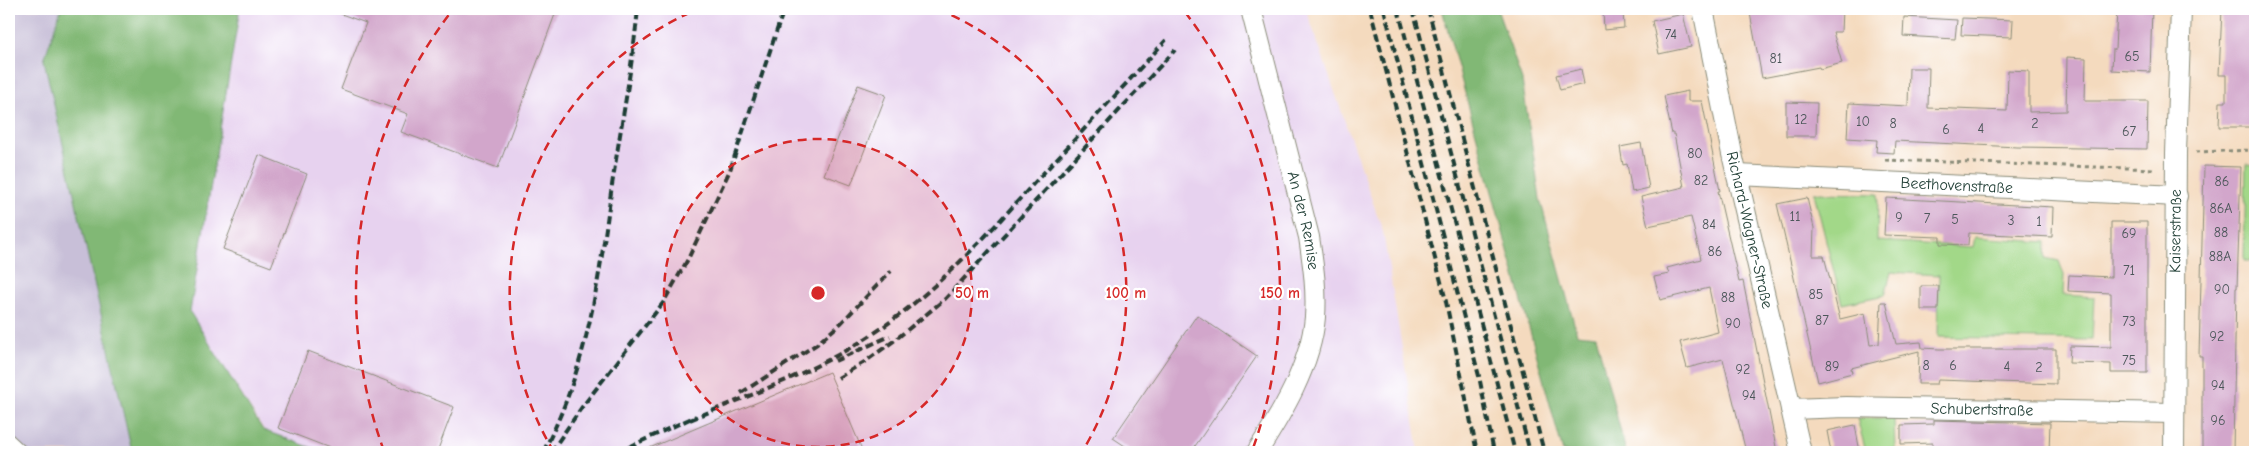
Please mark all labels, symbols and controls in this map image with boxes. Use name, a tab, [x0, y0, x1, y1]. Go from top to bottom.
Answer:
house number: 74	[1665, 26, 1677, 43]
house number: 65	[2124, 48, 2140, 65]
house number: 81	[1770, 50, 1782, 67]
house number: 12	[1795, 111, 1807, 128]
house number: 10	[1856, 113, 1870, 130]
house number: 8	[1889, 115, 1897, 132]
house number: 2	[2031, 115, 2039, 132]
house number: 4	[1978, 120, 1985, 137]
house number: 6	[1942, 121, 1950, 138]
house number: 67	[2122, 123, 2136, 140]
house number: 80	[1687, 145, 1703, 162]
street label: Richard-Wagner-Straße	[1723, 150, 1777, 311]
street label: An der Remise	[1284, 169, 1322, 271]
house number: 82	[1694, 172, 1708, 189]
house number: 86	[2215, 173, 2229, 190]
street label: Beethovenstraße	[1900, 174, 2013, 197]
street label: Kaiserstraße	[2166, 189, 2185, 273]
house number: 86A	[2210, 200, 2232, 217]
house number: 11	[1789, 208, 1801, 225]
house number: 9	[1895, 209, 1903, 226]
house number: 7	[1924, 210, 1931, 227]
house number: 5	[1951, 211, 1959, 228]
house number: 3	[2007, 212, 2015, 229]
house number: 1	[2036, 213, 2042, 230]
house number: 84	[1702, 216, 1716, 233]
house number: 88	[2214, 224, 2228, 241]
house number: 69	[2121, 225, 2137, 242]
house number: 86	[1708, 243, 1722, 260]
house number: 88A	[2209, 248, 2231, 265]
house number: 71	[2123, 262, 2135, 279]
house number: 90	[2214, 281, 2230, 298]
centre of rings	[809, 284, 827, 302]
text: 50 m	[955, 284, 989, 302]
text: 100 m	[1106, 284, 1146, 302]
text: 150 m	[1260, 284, 1300, 302]
house number: 85	[1809, 286, 1823, 303]
house number: 88	[1721, 289, 1735, 306]
house number: 87	[1815, 312, 1829, 329]
house number: 73	[2122, 313, 2136, 330]
house number: 90	[1725, 315, 1741, 332]
house number: 92	[2210, 328, 2224, 345]
house number: 75	[2122, 352, 2136, 369]
house number: 8	[1922, 357, 1930, 374]
house number: 6	[1949, 357, 1957, 374]
house number: 89	[1825, 358, 1839, 375]
house number: 4	[2004, 358, 2011, 375]
house number: 2	[2035, 359, 2043, 376]
house number: 92	[1736, 361, 1750, 378]
house number: 94	[2211, 377, 2225, 394]
house number: 94	[1742, 387, 1756, 404]
street label: Schubertstraße	[1930, 400, 2034, 419]
house number: 96	[2210, 412, 2226, 429]

